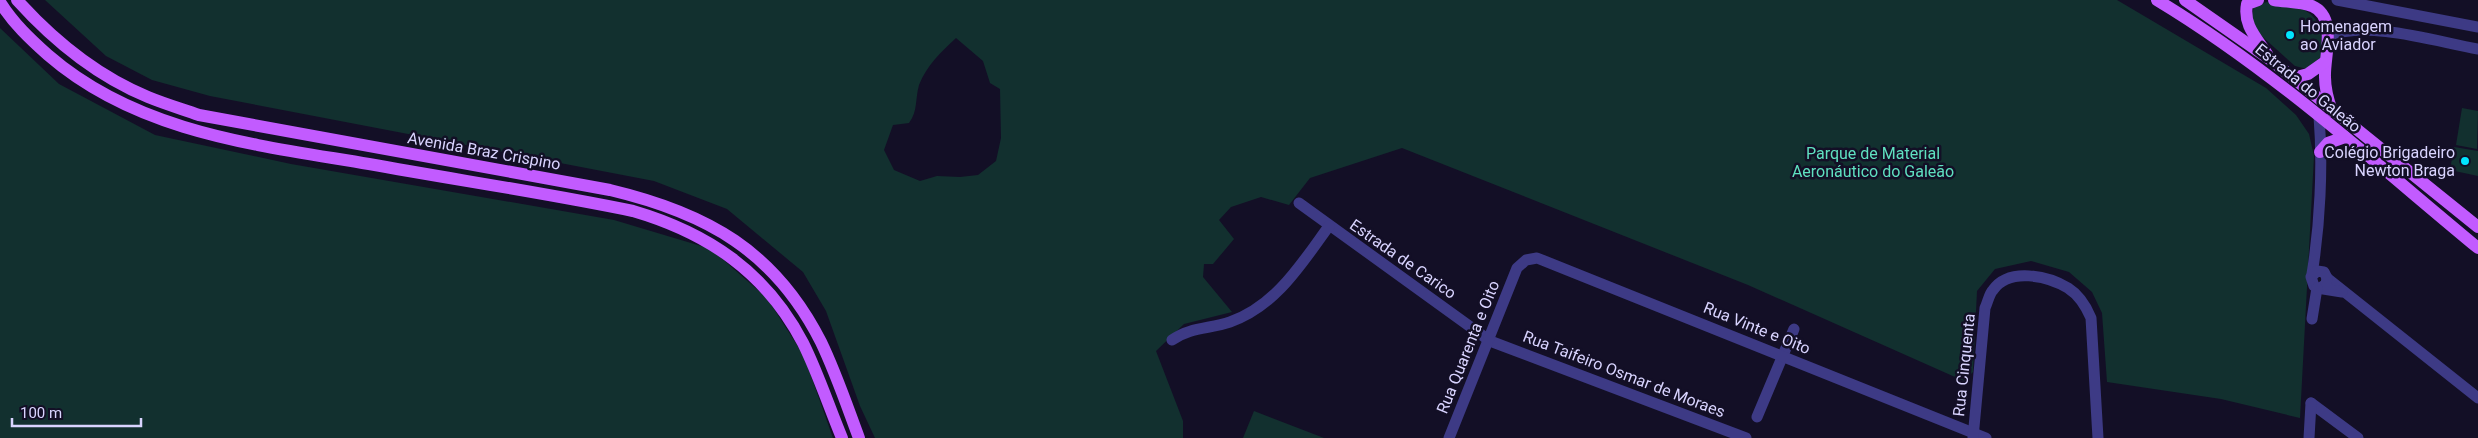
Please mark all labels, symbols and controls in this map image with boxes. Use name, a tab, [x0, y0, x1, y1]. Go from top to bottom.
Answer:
place label: Homenagem ao Aviador	[2300, 17, 2392, 54]
marker: Homenagem ao Aviador	[2284, 29, 2296, 41]
street label: Estrada do Galeão	[2252, 40, 2364, 136]
street label: Avenida Braz Crispino	[406, 128, 562, 174]
place label: Colégio Brigadeiro Newton Braga	[2324, 143, 2455, 180]
park label: Parque de Material Aeronáutico do Galeão	[1792, 144, 1954, 181]
marker: Colégio Brigadeiro Newton Braga	[2459, 155, 2471, 167]
street label: Estrada de Carico	[1346, 215, 1460, 303]
street label: Rua Quarenta e Oito	[1433, 278, 1503, 416]
street label: Rua Vinte e Oito	[1701, 298, 1813, 358]
street label: Rua Cinquenta	[1949, 312, 1979, 418]
street label: Rua Taifeiro Osmar de Moraes	[1520, 327, 1728, 421]
scale bar	[12, 396, 141, 428]
text: 100 m	[20, 404, 62, 422]

